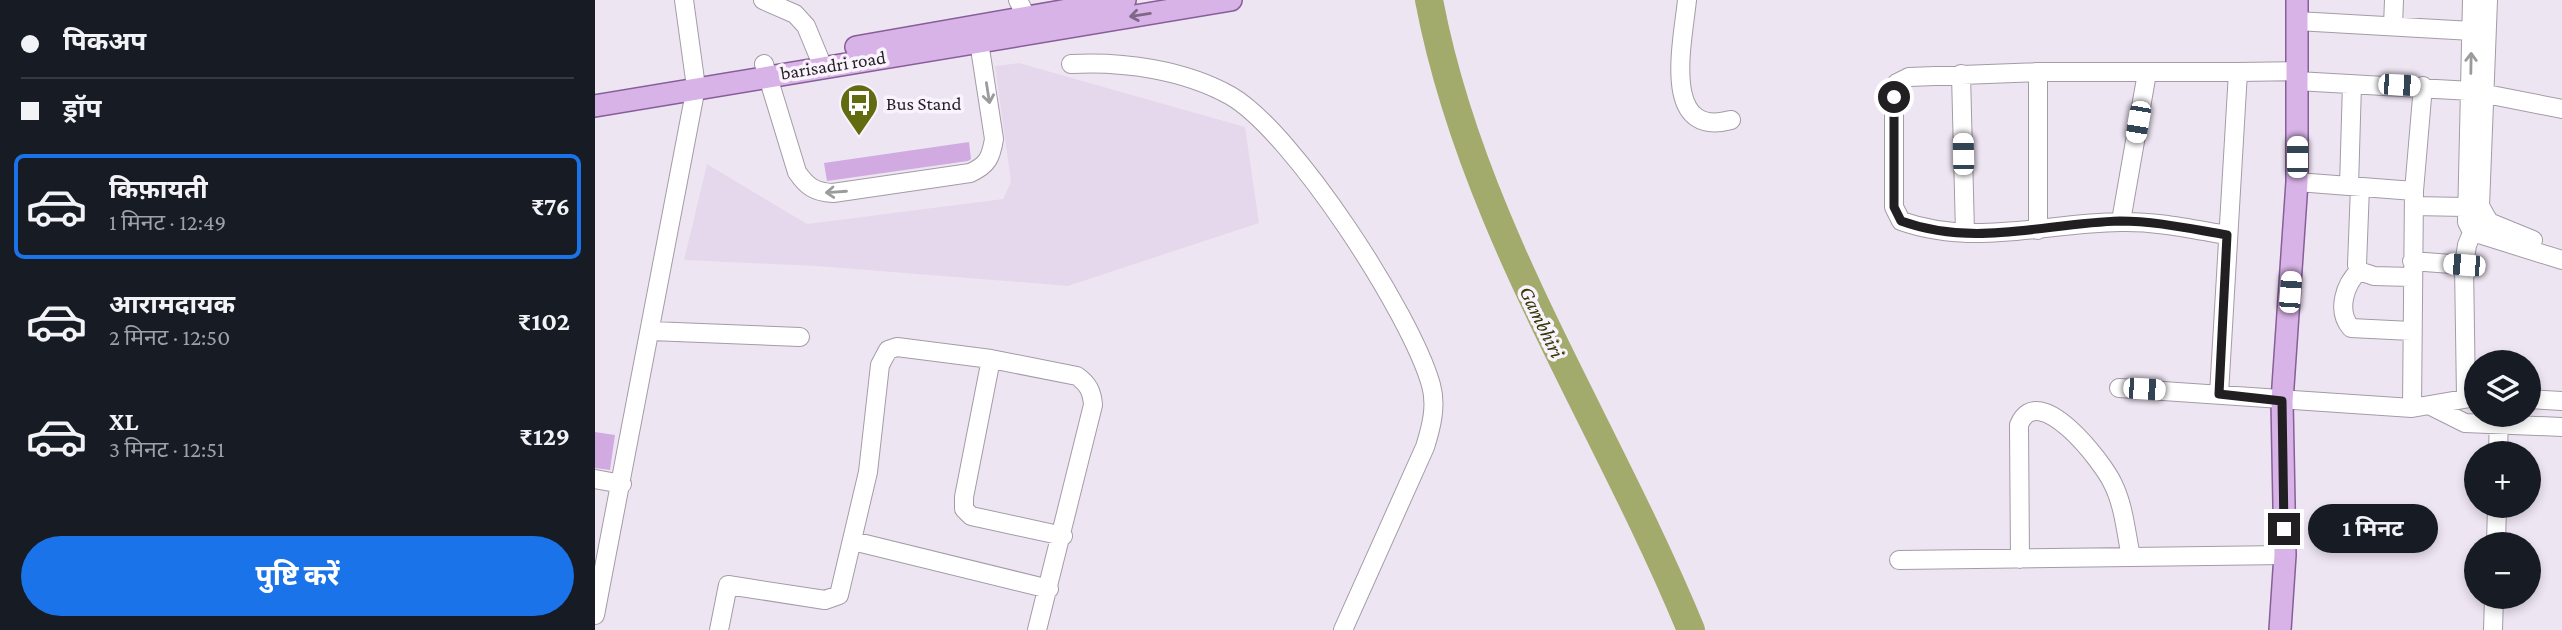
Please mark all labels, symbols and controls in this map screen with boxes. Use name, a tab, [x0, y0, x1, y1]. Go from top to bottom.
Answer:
one-way arrow	[1129, 9, 1151, 22]
text: पिकअप	[63, 27, 146, 56]
street label: barisadri road	[779, 46, 887, 84]
one-way arrow	[2464, 52, 2478, 75]
car	[2378, 73, 2421, 97]
one-way arrow	[981, 81, 994, 104]
route start	[1878, 81, 1910, 113]
bus stop icon: Bus Stand	[838, 82, 880, 137]
place label: Bus Stand	[886, 93, 962, 114]
text: ड्रॉप	[63, 94, 101, 123]
car	[2125, 99, 2152, 145]
car	[1953, 133, 1974, 175]
car	[2287, 136, 2308, 178]
icon: car	[25, 175, 88, 238]
text: किफ़ायती	[109, 175, 208, 204]
one-way arrow	[825, 186, 848, 199]
text: ₹76	[531, 192, 570, 221]
text: 1 मिनट · 12:49	[109, 209, 226, 235]
car	[2443, 253, 2486, 277]
car	[2279, 270, 2302, 314]
water label: Gambhiri	[1514, 282, 1570, 362]
icon: car	[25, 290, 88, 353]
text: आरामदायक	[109, 290, 235, 319]
text: ₹102	[518, 307, 570, 336]
text: 2 मिनट · 12:50	[109, 324, 230, 350]
map controls	[2464, 350, 2541, 609]
button: layers	[2464, 350, 2541, 427]
car	[2123, 377, 2166, 401]
icon: car	[25, 405, 88, 468]
text: XL	[109, 407, 138, 436]
text: ₹129	[519, 422, 570, 451]
text: 3 मिनट · 12:51	[109, 436, 225, 462]
button: +	[2464, 441, 2541, 518]
callout: 1 मिनट	[2309, 504, 2438, 554]
route end	[2268, 513, 2300, 545]
text: 1 मिनट	[2342, 515, 2404, 541]
button: −	[2464, 532, 2541, 609]
button: पुष्टि करें	[21, 536, 574, 616]

